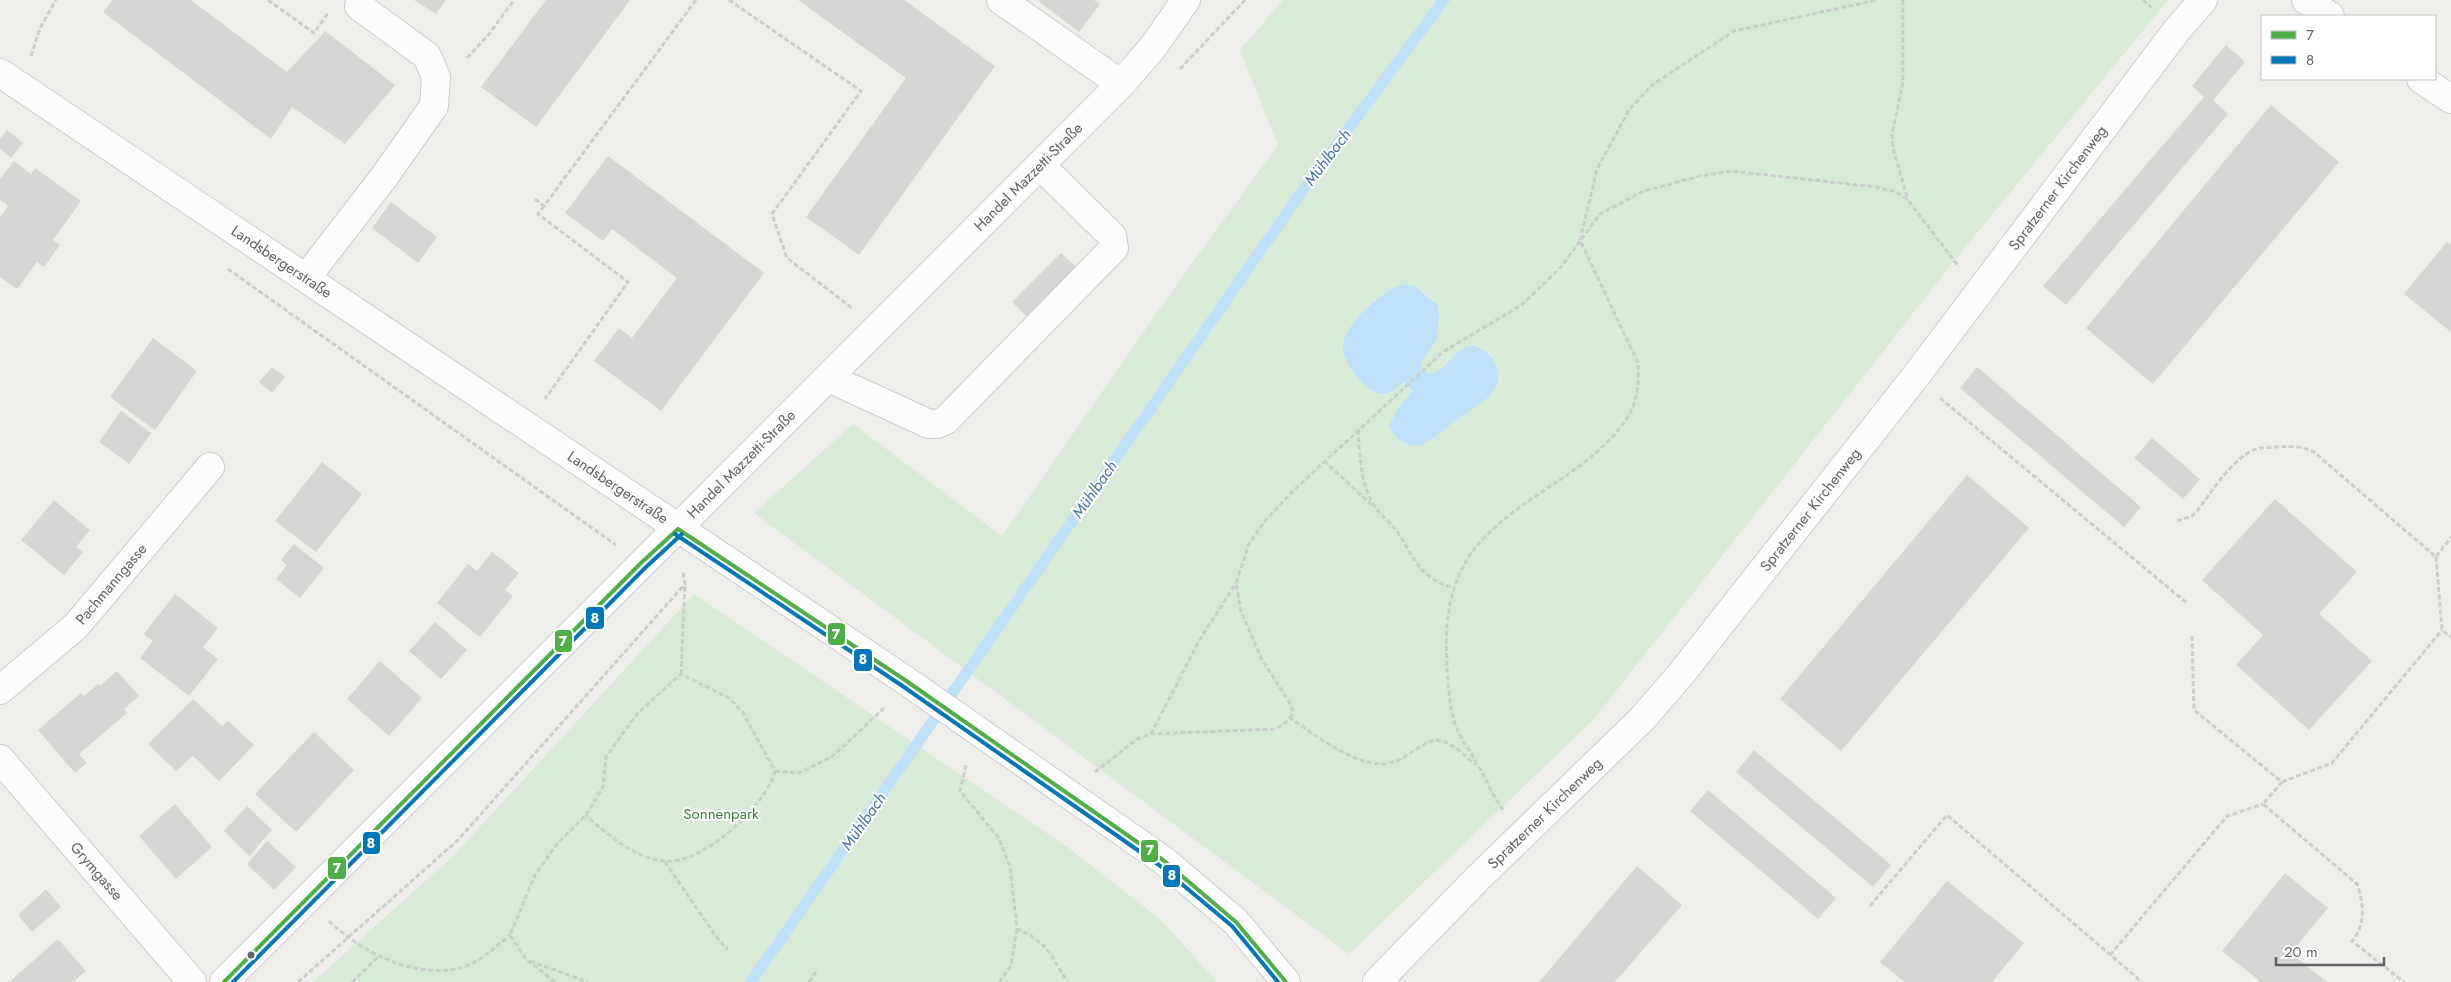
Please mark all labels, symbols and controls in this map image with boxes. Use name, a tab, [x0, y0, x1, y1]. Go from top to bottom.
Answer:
legend	[2261, 15, 2436, 80]
text: 7	[2306, 24, 2314, 46]
text: 8	[2306, 49, 2314, 71]
street label: Handel Mazzetti-Straße	[969, 117, 1088, 236]
street label: Spratzerner Kirchenweg	[2003, 121, 2112, 255]
water label: Mühlbach	[1298, 124, 1356, 190]
street label: Landsbergerstraße	[227, 220, 337, 304]
street label: Handel Mazzetti-Straße	[682, 405, 801, 524]
street label: Spratzerner Kirchenweg	[1755, 443, 1866, 576]
street label: Landsbergerstraße	[563, 446, 673, 529]
water label: Mühlbach	[1066, 456, 1123, 523]
street label: Pachmanngasse	[70, 539, 152, 630]
line badge: 8	[585, 606, 605, 630]
text: 8	[591, 608, 600, 628]
line badge: 7	[827, 622, 846, 646]
text: 7	[832, 624, 841, 644]
line badge: 7	[554, 629, 573, 653]
text: 7	[559, 631, 568, 651]
line badge: 8	[853, 648, 873, 672]
text: 8	[859, 649, 868, 669]
street label: Spratzerner Kirchenweg	[1483, 753, 1607, 874]
water label: Mühlbach	[835, 788, 892, 855]
park label: Sonnenpark	[683, 803, 759, 825]
line badge: 8	[362, 831, 381, 855]
text: 8	[367, 833, 376, 853]
street label: Grymgasse	[65, 837, 128, 906]
line badge: 7	[1140, 839, 1159, 863]
text: 7	[1146, 840, 1155, 860]
line badge: 7	[327, 856, 347, 880]
text: 7	[333, 858, 342, 878]
line badge: 8	[1162, 864, 1181, 888]
text: 8	[1168, 865, 1177, 885]
scale bar	[2276, 934, 2384, 966]
text: 20 m	[2284, 941, 2318, 963]
unlabelled marker	[246, 950, 256, 960]

